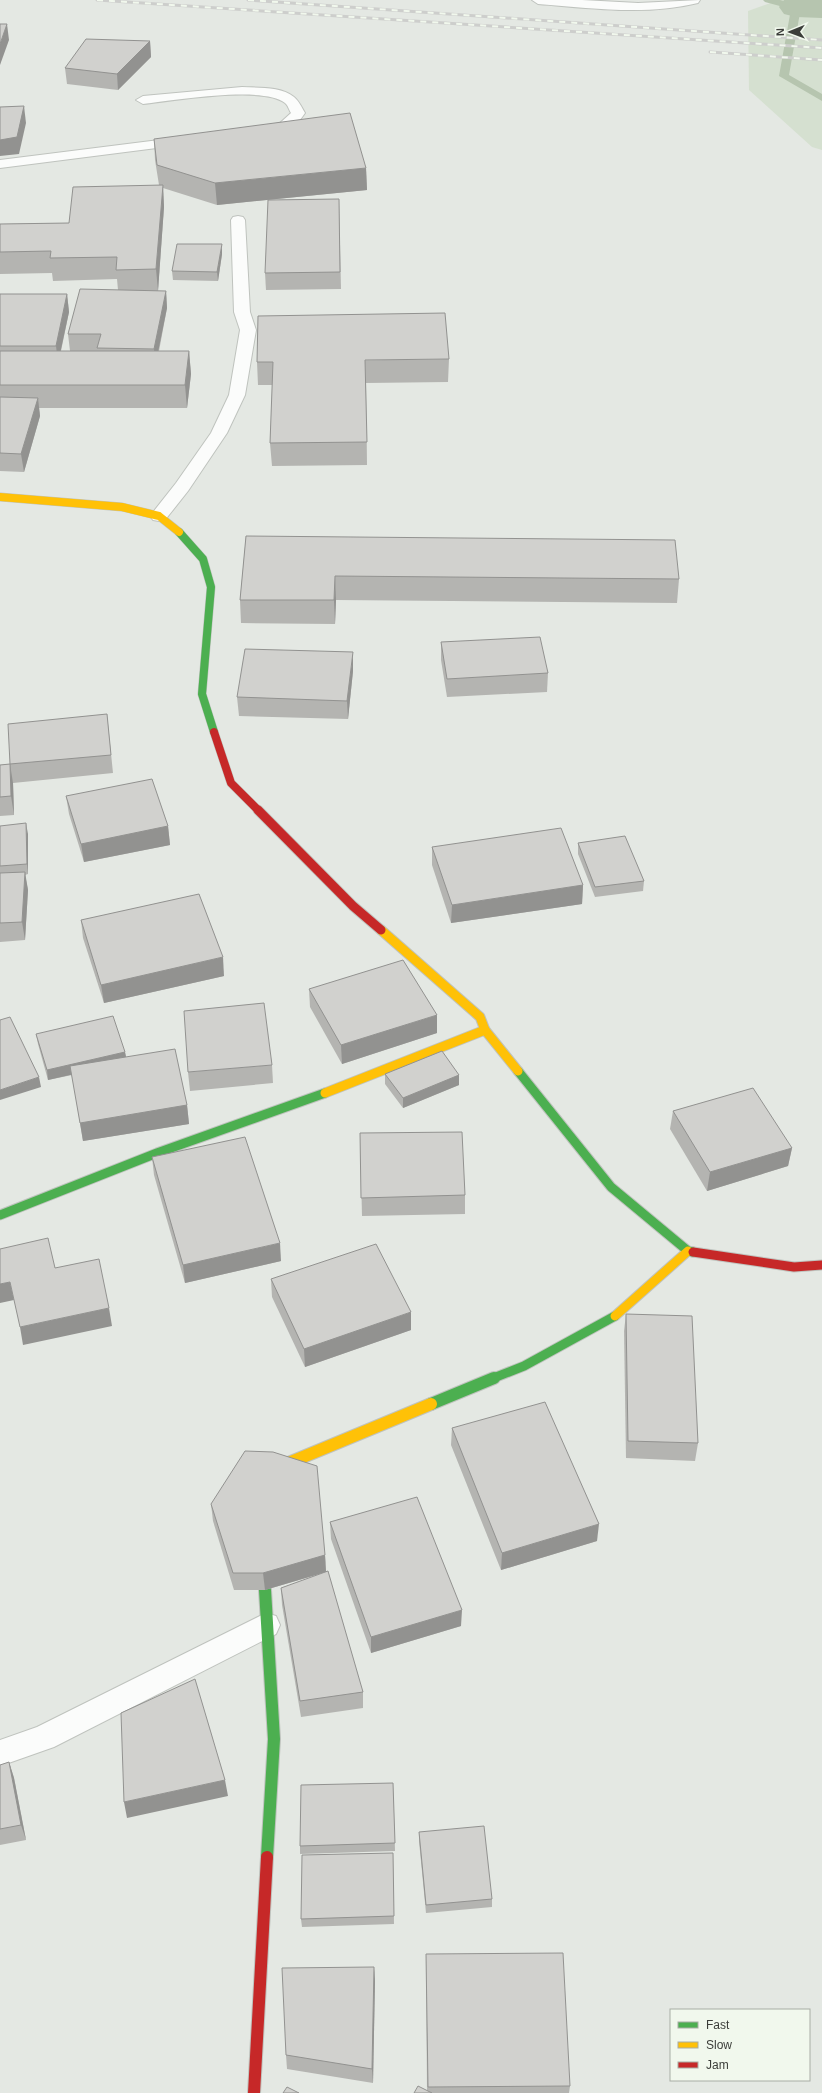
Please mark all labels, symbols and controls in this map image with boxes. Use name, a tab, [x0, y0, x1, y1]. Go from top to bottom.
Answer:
north arrow	[770, 12, 810, 52]
text: N	[774, 28, 786, 36]
legend	[670, 2009, 810, 2081]
text: Fast	[706, 2018, 730, 2032]
text: Slow	[706, 2038, 732, 2052]
text: Jam	[706, 2058, 729, 2072]

